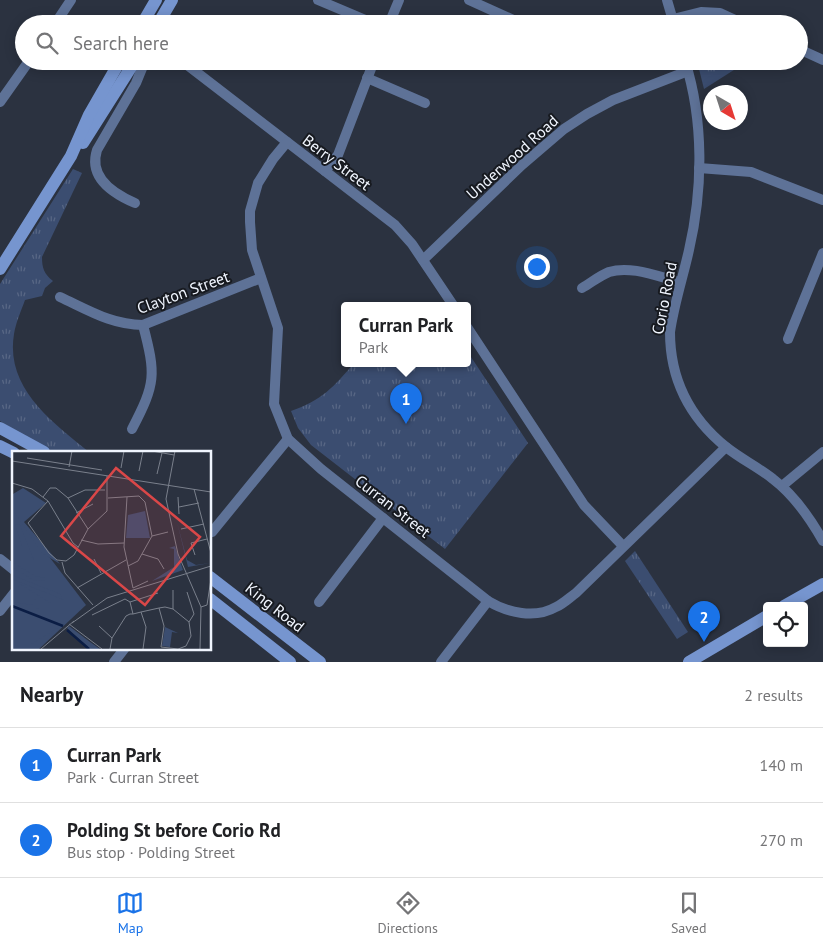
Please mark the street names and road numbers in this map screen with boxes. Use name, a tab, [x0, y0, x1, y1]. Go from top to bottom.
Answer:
street label: Underwood Road	[462, 110, 562, 204]
street label: Berry Street	[299, 130, 376, 195]
street label: Corio Road	[647, 260, 681, 336]
street label: Clayton Street	[134, 266, 232, 318]
street label: Curran Street	[351, 470, 435, 542]
street label: King Road	[241, 578, 309, 636]

